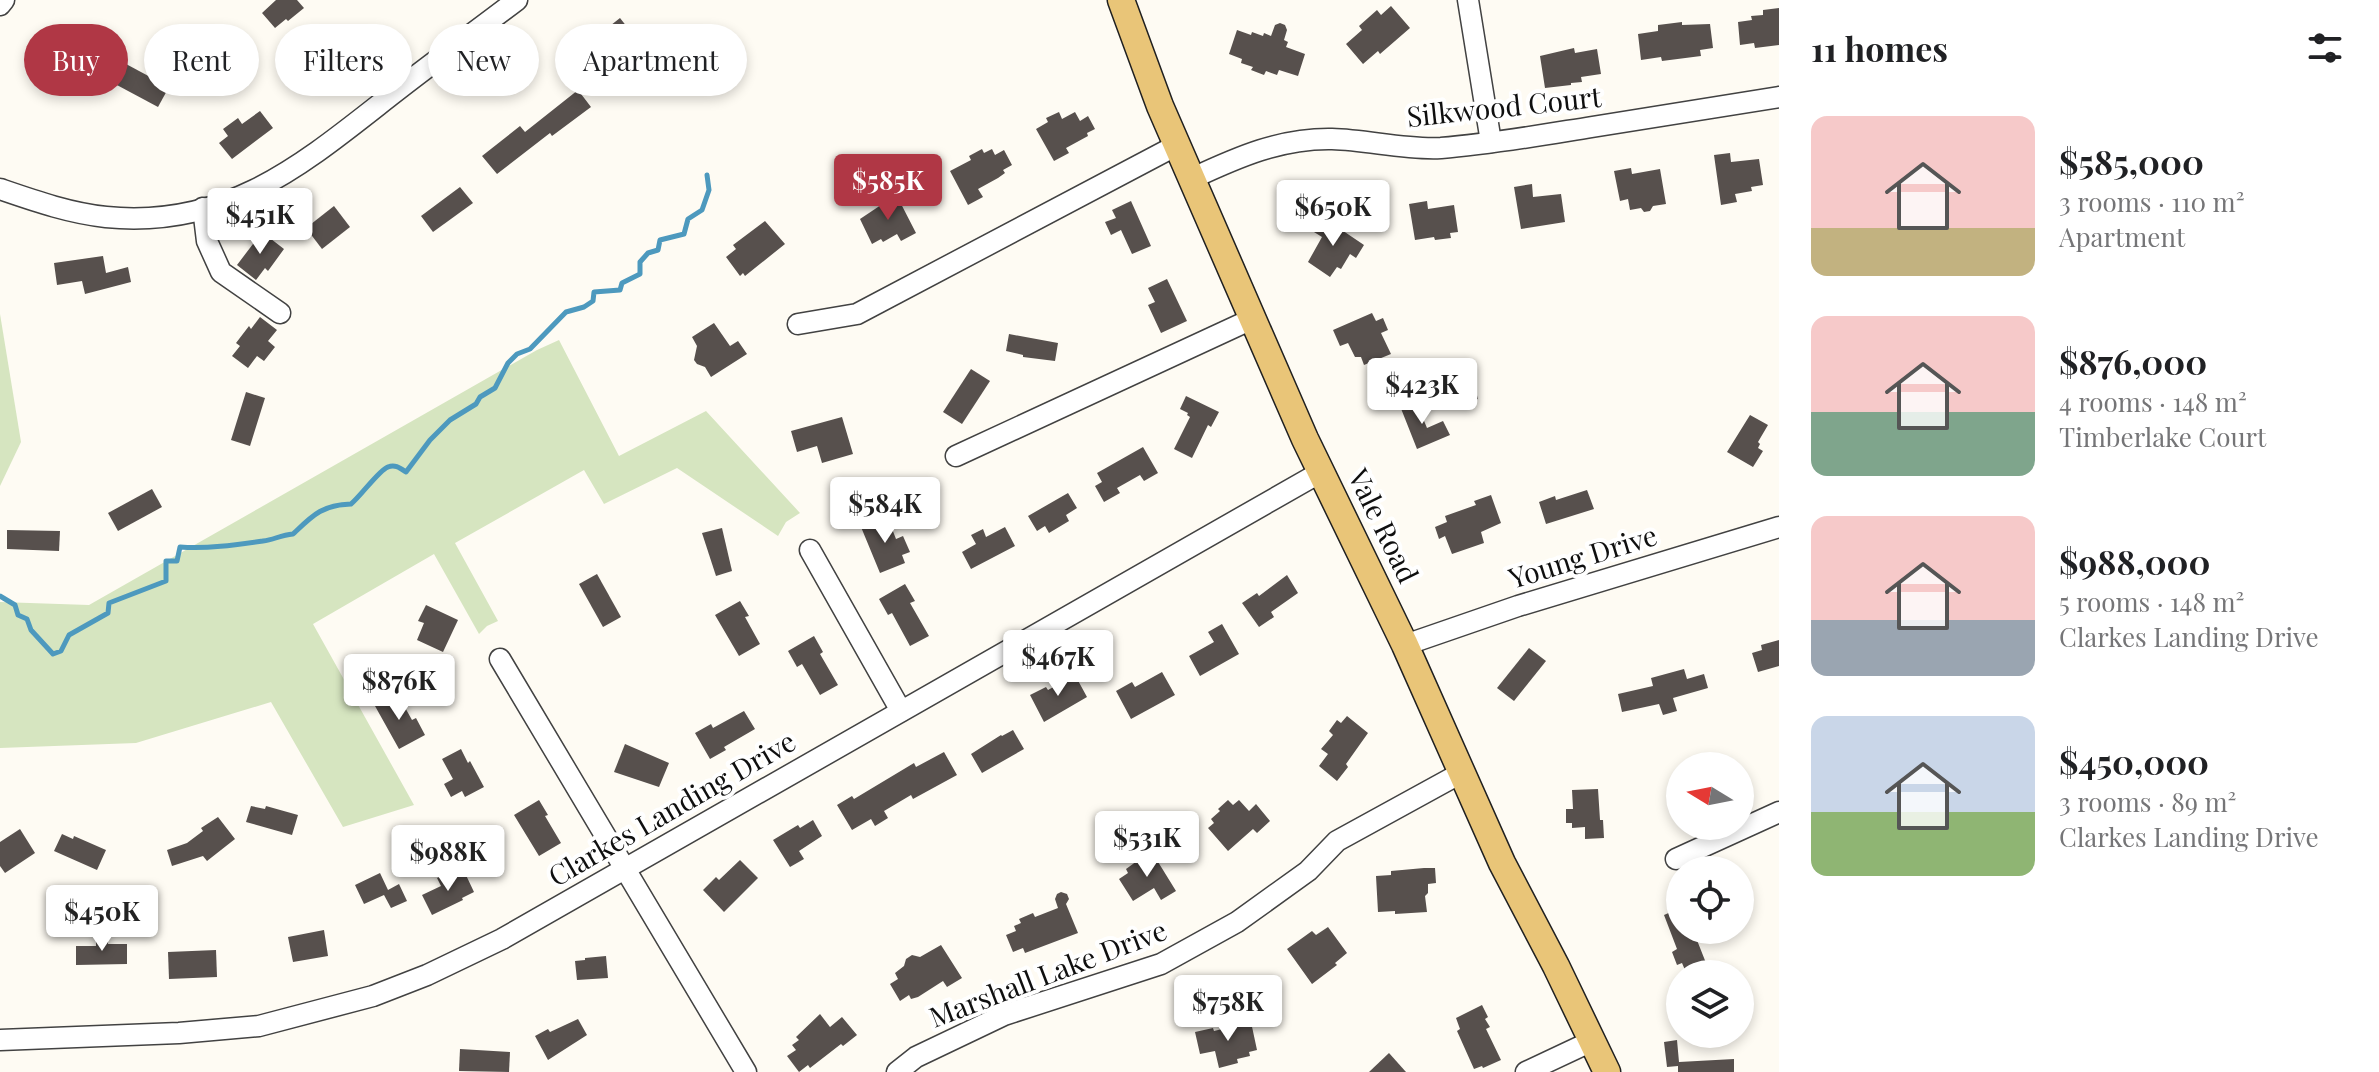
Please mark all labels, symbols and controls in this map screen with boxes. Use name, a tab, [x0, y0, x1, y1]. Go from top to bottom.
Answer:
chip: Buy	[24, 24, 128, 96]
chip: Rent	[144, 24, 259, 96]
chip: Filters	[275, 24, 412, 96]
chip: New	[428, 24, 539, 96]
chip: Apartment	[555, 24, 747, 96]
text: 11 homes	[1811, 25, 1948, 71]
icon: filters	[2303, 26, 2347, 70]
street label: Silkwood Court	[1405, 77, 1604, 134]
text: $585,000	[2059, 138, 2204, 184]
icon: home	[1875, 148, 1971, 244]
pin: $585K	[832, 154, 944, 222]
text: $585K	[852, 162, 924, 197]
pin: $650K	[1277, 180, 1389, 248]
text: 3 rooms · 110 m²	[2059, 184, 2244, 219]
pin: $451K	[204, 188, 316, 256]
text: $650K	[1295, 188, 1371, 223]
text: $451K	[225, 196, 295, 231]
text: Apartment	[2059, 219, 2185, 254]
text: $876,000	[2059, 338, 2207, 384]
icon: home	[1875, 348, 1971, 444]
pin: $423K	[1366, 358, 1478, 426]
text: $423K	[1385, 366, 1459, 401]
text: 4 rooms · 148 m²	[2059, 384, 2247, 419]
text: Timberlake Court	[2059, 419, 2266, 454]
street label: Vale Road	[1340, 461, 1428, 588]
pin: $584K	[829, 477, 941, 545]
text: $584K	[848, 485, 922, 520]
street label: Young Drive	[1503, 516, 1661, 596]
text: $988,000	[2059, 538, 2210, 584]
icon: home	[1875, 548, 1971, 644]
text: 5 rooms · 148 m²	[2059, 584, 2244, 619]
text: Clarkes Landing Drive	[2059, 619, 2319, 654]
pin: $467K	[1002, 630, 1114, 698]
text: $467K	[1021, 638, 1095, 673]
pin: $876K	[343, 654, 455, 722]
text: $876K	[362, 662, 436, 697]
street label: Clarkes Landing Drive	[541, 722, 802, 894]
text: $450,000	[2059, 738, 2209, 784]
icon: home	[1875, 748, 1971, 844]
north arrow	[1666, 752, 1754, 840]
map controls	[1666, 752, 1754, 1048]
text: 3 rooms · 89 m²	[2059, 784, 2236, 819]
pin: $531K	[1091, 811, 1203, 879]
text: $531K	[1113, 819, 1181, 854]
text: Clarkes Landing Drive	[2059, 819, 2319, 854]
pin: $988K	[392, 825, 504, 893]
text: $988K	[409, 833, 487, 868]
button: locate	[1666, 856, 1754, 944]
pin: $450K	[46, 885, 158, 953]
text: $450K	[64, 893, 140, 928]
street label: Marshall Lake Drive	[924, 910, 1171, 1035]
button: layers	[1666, 960, 1754, 1048]
pin: $758K	[1172, 975, 1284, 1043]
text: $758K	[1192, 983, 1264, 1018]

